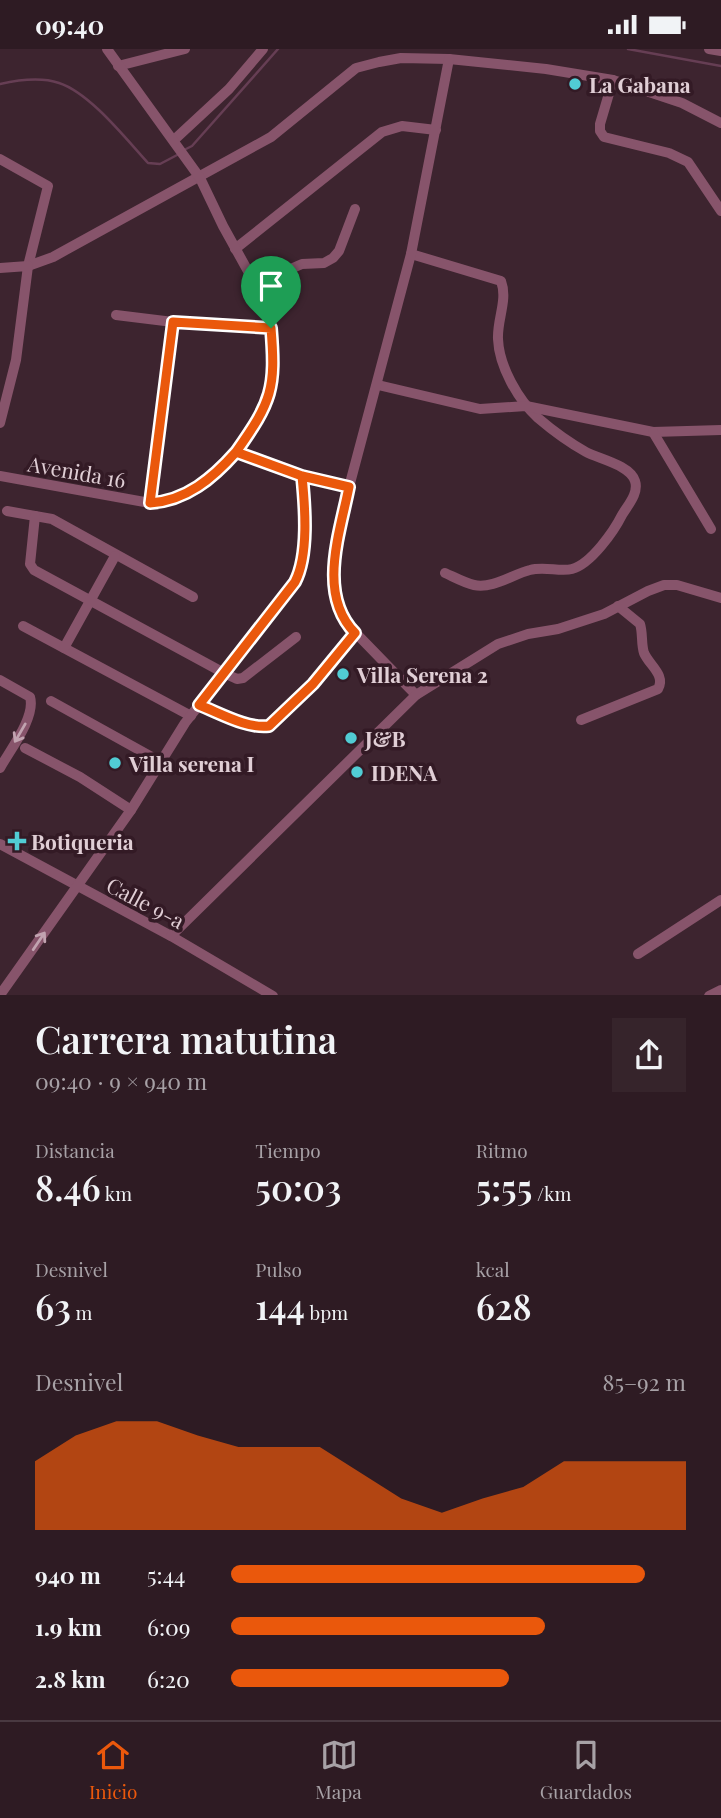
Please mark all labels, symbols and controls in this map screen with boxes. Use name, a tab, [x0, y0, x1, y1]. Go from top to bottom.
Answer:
text: 09:40	[35, 7, 104, 42]
place label: La Gabana	[589, 70, 691, 98]
marker: La Gabana	[567, 76, 583, 92]
pin	[241, 256, 301, 328]
icon: arrive	[252, 267, 290, 305]
street label: Avenida 16	[25, 448, 128, 493]
place label: Villa Serena 2	[356, 660, 488, 688]
marker: Villa Serena 2	[335, 666, 351, 682]
one-way arrow	[13, 723, 27, 743]
place label: J&B	[364, 724, 406, 752]
marker: J&B	[343, 730, 359, 746]
place label: Villa serena I	[128, 749, 255, 777]
marker: Villa serena I	[107, 755, 123, 771]
place label: IDENA	[371, 758, 438, 786]
marker: IDENA	[349, 764, 365, 780]
place label: Botiqueria	[31, 827, 134, 855]
marker: Botiqueria	[9, 833, 25, 849]
street label: Calle 9-a	[102, 870, 190, 934]
one-way arrow	[32, 932, 46, 951]
text: Carrera matutina	[35, 1013, 337, 1064]
button: share	[612, 1018, 686, 1092]
text: 09:40 · 9 × 940 m	[35, 1065, 207, 1096]
text: Distancia	[35, 1137, 115, 1163]
text: Tiempo	[255, 1137, 321, 1163]
text: Ritmo	[476, 1137, 528, 1163]
text: 8.46	[35, 1163, 101, 1210]
text: 50:03	[255, 1163, 342, 1210]
text: 5:55	[476, 1163, 532, 1210]
text: km	[101, 1180, 132, 1206]
text: /km	[532, 1180, 571, 1206]
text: Desnivel	[35, 1256, 108, 1282]
text: Pulso	[255, 1256, 302, 1282]
text: kcal	[476, 1256, 510, 1282]
text: 63	[35, 1282, 71, 1329]
text: 144	[255, 1282, 305, 1329]
text: 628	[476, 1282, 532, 1329]
text: m	[71, 1299, 92, 1325]
text: bpm	[305, 1299, 348, 1325]
text: Desnivel	[35, 1366, 123, 1397]
text: 85–92 m	[602, 1366, 686, 1397]
text: 940 m	[35, 1559, 101, 1590]
text: 5:44	[147, 1559, 185, 1590]
text: 1.9 km	[35, 1611, 102, 1642]
text: 6:09	[147, 1611, 191, 1642]
text: 2.8 km	[35, 1663, 106, 1694]
text: 6:20	[147, 1663, 190, 1694]
tab: Inicio	[89, 1736, 138, 1804]
tab: Mapa	[315, 1736, 362, 1804]
tab: Guardados	[540, 1736, 632, 1804]

